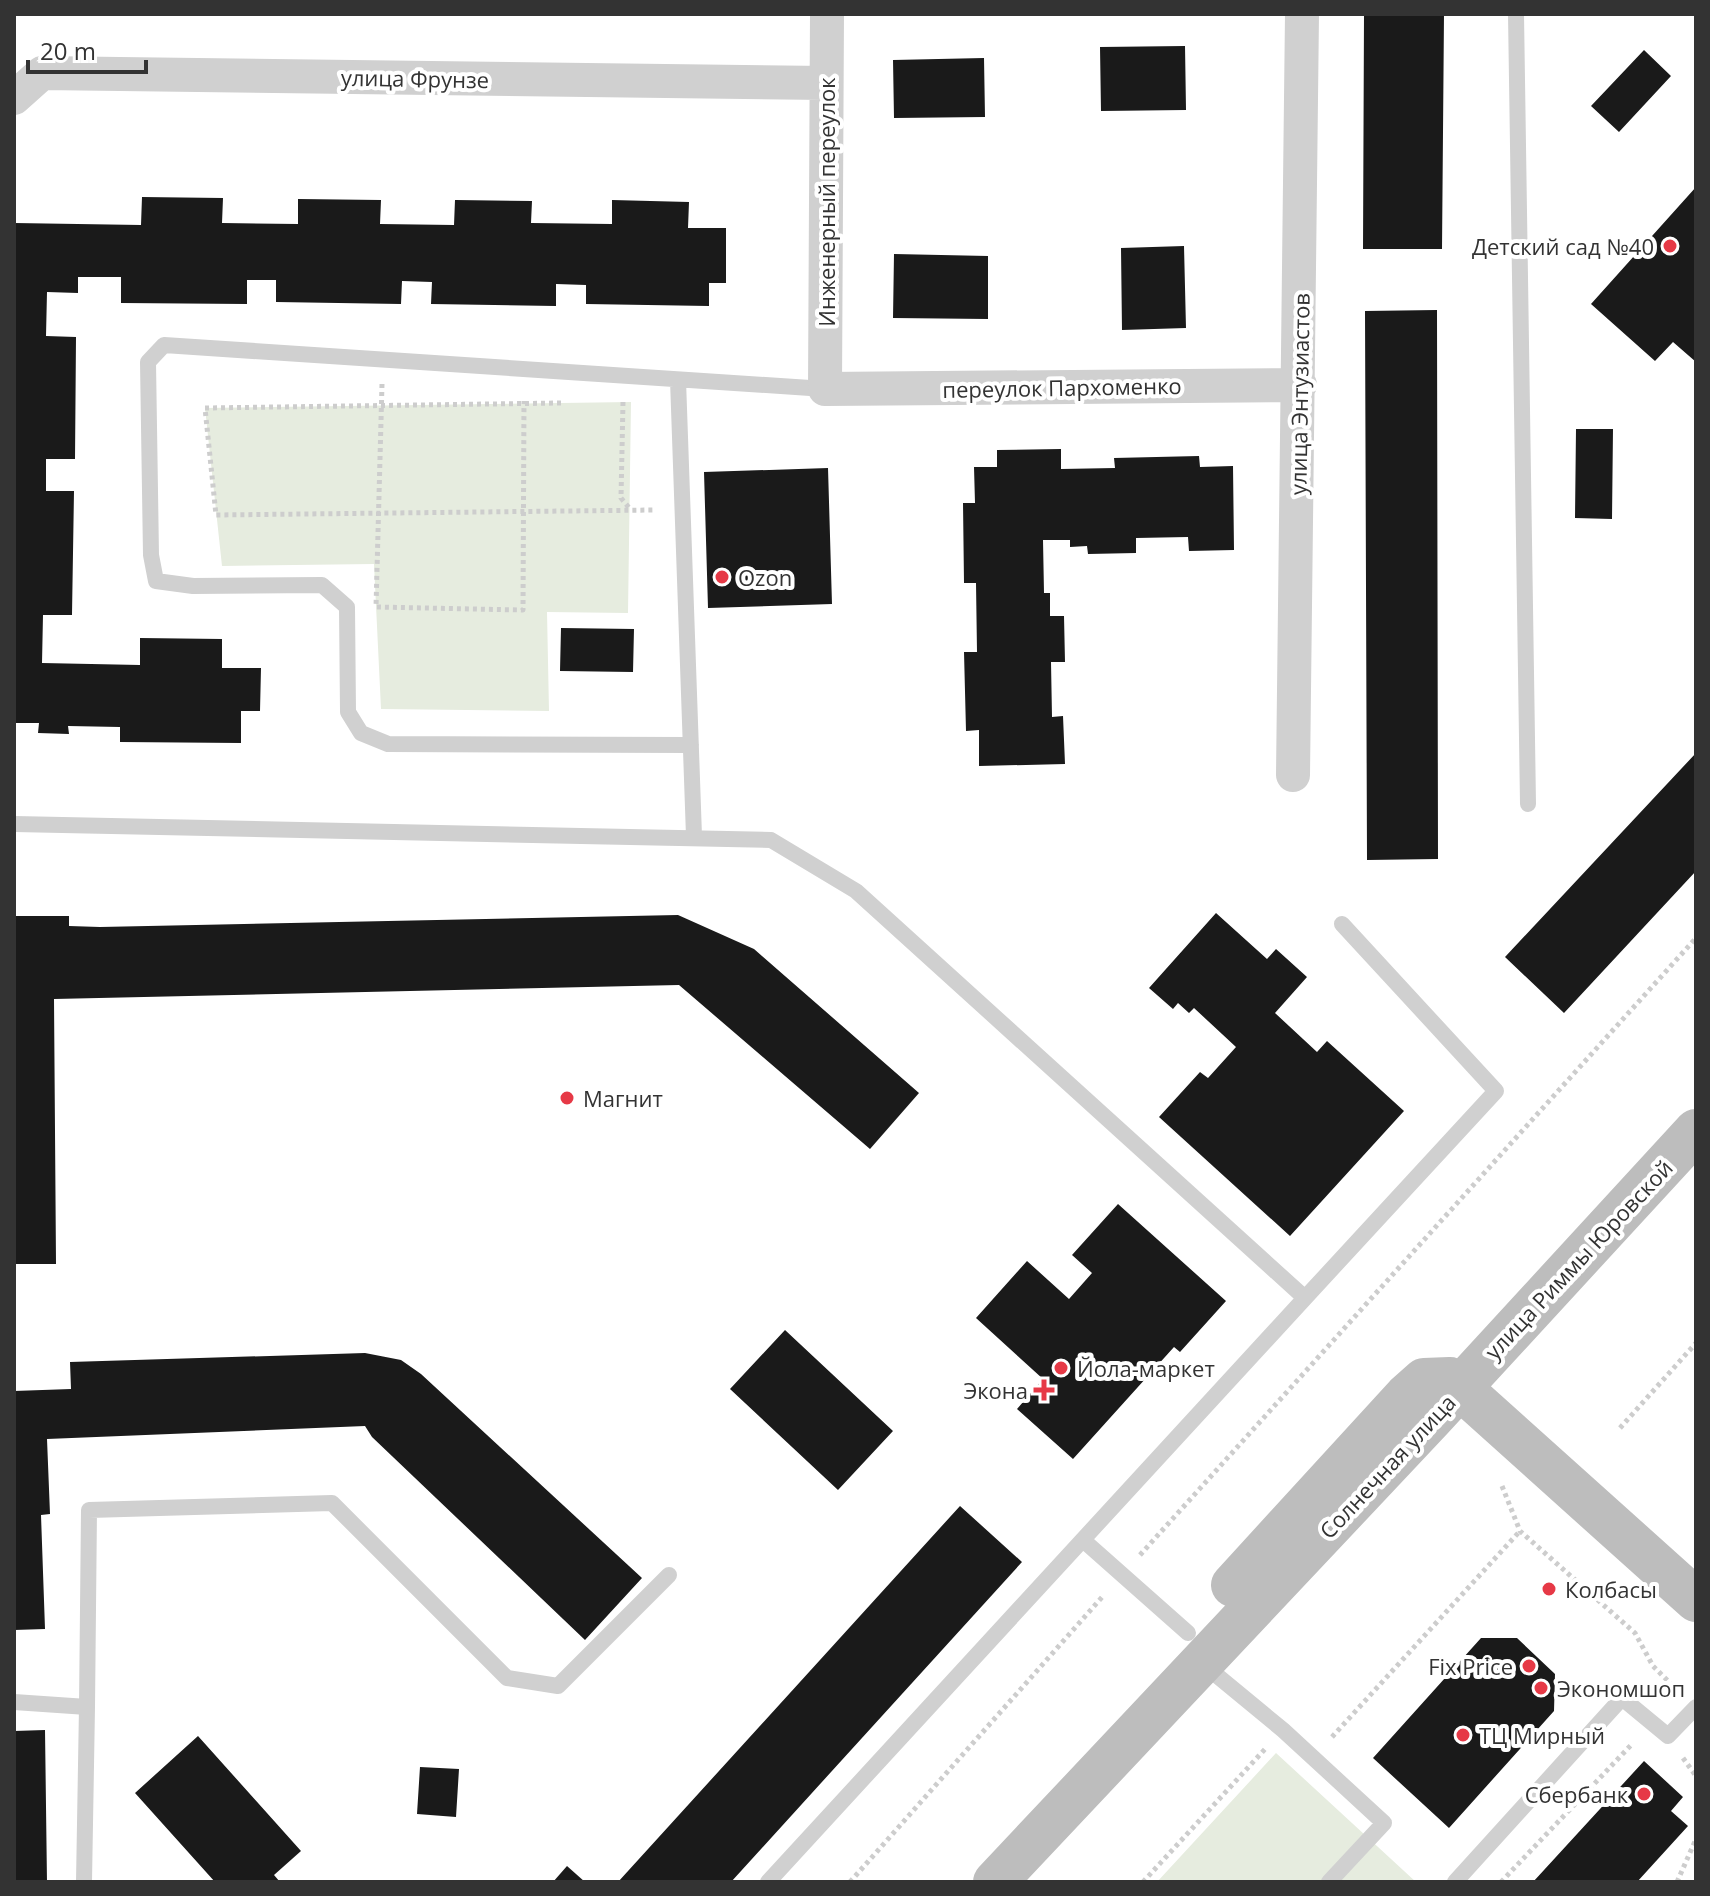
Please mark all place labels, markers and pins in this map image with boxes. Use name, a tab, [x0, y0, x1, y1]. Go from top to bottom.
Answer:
place label: Детский сад №40	[1472, 231, 1654, 261]
marker: Детский сад №40	[1661, 237, 1679, 255]
place label: Ozon	[738, 562, 792, 592]
marker: Ozon	[713, 568, 731, 586]
place label: Магнит	[583, 1083, 663, 1113]
marker: Магнит	[558, 1089, 576, 1107]
place label: Йола-маркет	[1077, 1353, 1215, 1383]
marker: Йола-маркет	[1052, 1359, 1070, 1377]
place label: Экона	[963, 1375, 1028, 1405]
marker: Экона	[1035, 1381, 1053, 1399]
place label: Колбасы	[1565, 1574, 1657, 1604]
marker: Колбасы	[1540, 1580, 1558, 1598]
place label: Fix Price	[1428, 1651, 1513, 1681]
marker: Fix Price	[1520, 1657, 1538, 1675]
place label: Экономшоп	[1557, 1673, 1685, 1703]
marker: Экономшоп	[1532, 1679, 1550, 1697]
place label: ТЦ Мирный	[1479, 1720, 1605, 1750]
marker: ТЦ Мирный	[1454, 1726, 1472, 1744]
place label: Сбербанк	[1525, 1779, 1629, 1809]
marker: Сбербанк	[1635, 1785, 1653, 1803]

